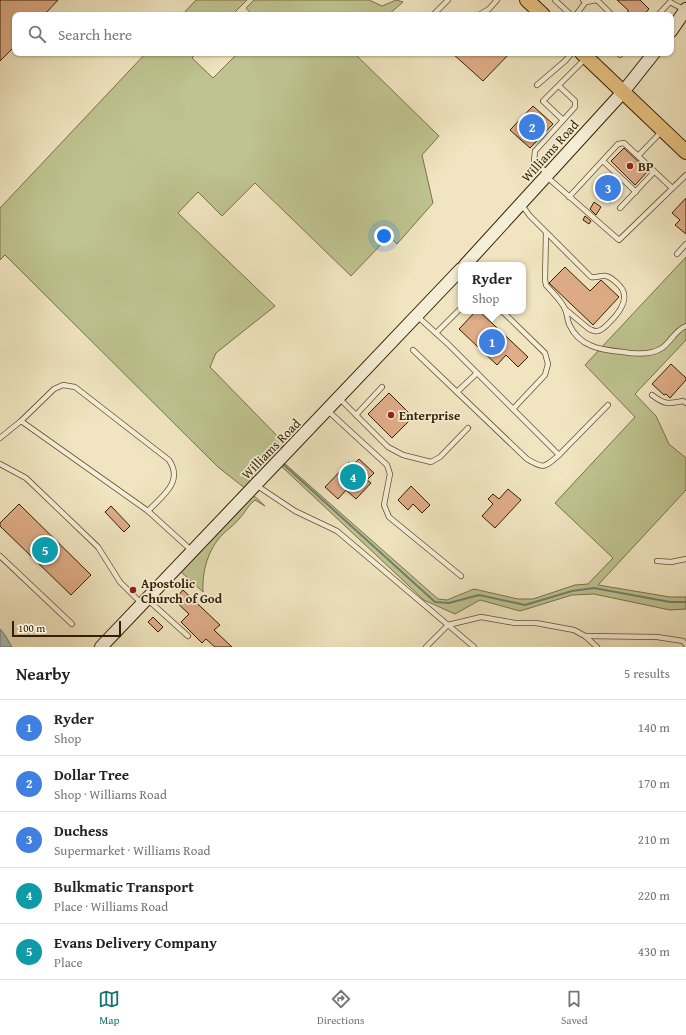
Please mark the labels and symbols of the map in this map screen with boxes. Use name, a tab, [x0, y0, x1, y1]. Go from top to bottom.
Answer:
pin: 2	[519, 112, 545, 142]
street label: Williams Road	[517, 116, 583, 186]
place label: BP	[638, 157, 654, 176]
marker: BP	[625, 161, 635, 171]
pin: 3	[595, 173, 621, 203]
your location	[374, 226, 394, 246]
pin: 1	[479, 327, 505, 357]
place label: Enterprise	[399, 406, 460, 425]
marker: Enterprise	[386, 410, 396, 420]
street label: Williams Road	[237, 414, 305, 484]
pin: 4	[340, 462, 366, 492]
pin: 5	[32, 535, 58, 565]
place label: Apostolic Church of God	[141, 574, 223, 608]
marker: Apostolic Church of God	[128, 585, 138, 595]
scale bar	[12, 619, 121, 638]

